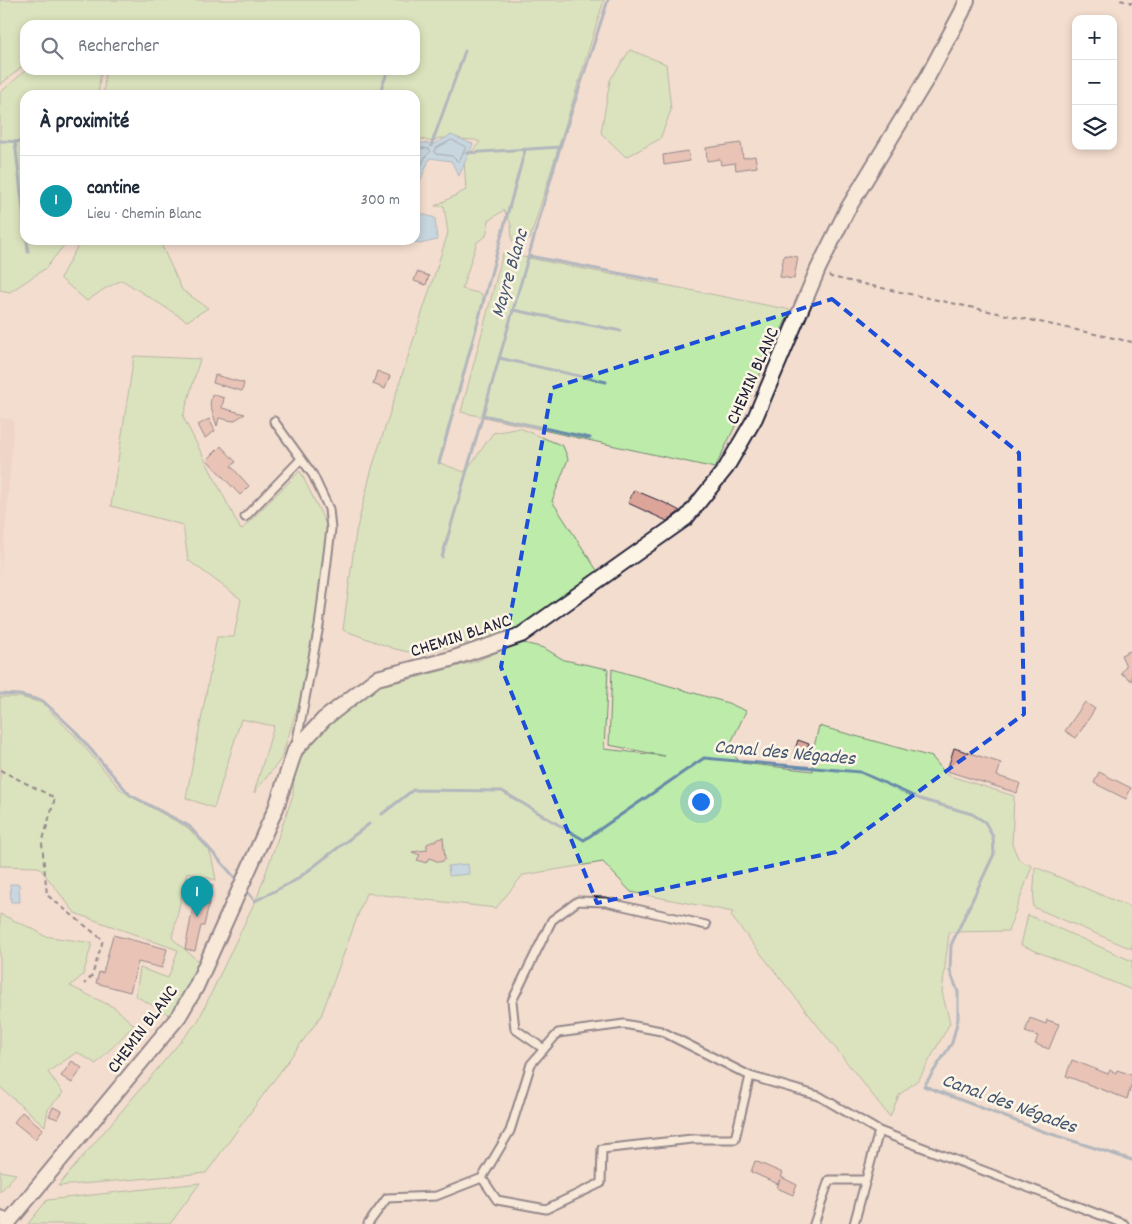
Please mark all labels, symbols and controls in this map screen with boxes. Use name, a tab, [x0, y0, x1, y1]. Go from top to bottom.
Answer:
map controls	[1072, 15, 1117, 150]
button: +	[1072, 15, 1117, 60]
search box	[20, 20, 420, 75]
icon: search	[38, 34, 66, 62]
text: Rechercher	[78, 34, 159, 61]
button: −	[1072, 60, 1117, 105]
button: layers	[1072, 105, 1117, 150]
text: À proximité	[40, 108, 129, 138]
text: cantine	[87, 176, 140, 203]
text: 1	[54, 189, 58, 212]
text: 300 m	[361, 189, 400, 212]
text: Lieu · Chemin Blanc	[87, 203, 201, 226]
water label: Mayre Blanc	[485, 225, 537, 321]
street label: CHEMIN BLANC	[721, 323, 788, 430]
street label: CHEMIN BLANC	[407, 608, 515, 666]
water label: Canal des Négades	[713, 734, 857, 774]
your location	[688, 789, 714, 815]
pin: 1	[181, 876, 213, 917]
street label: CHEMIN BLANC	[102, 980, 186, 1080]
water label: Canal des Négades	[938, 1067, 1081, 1142]

